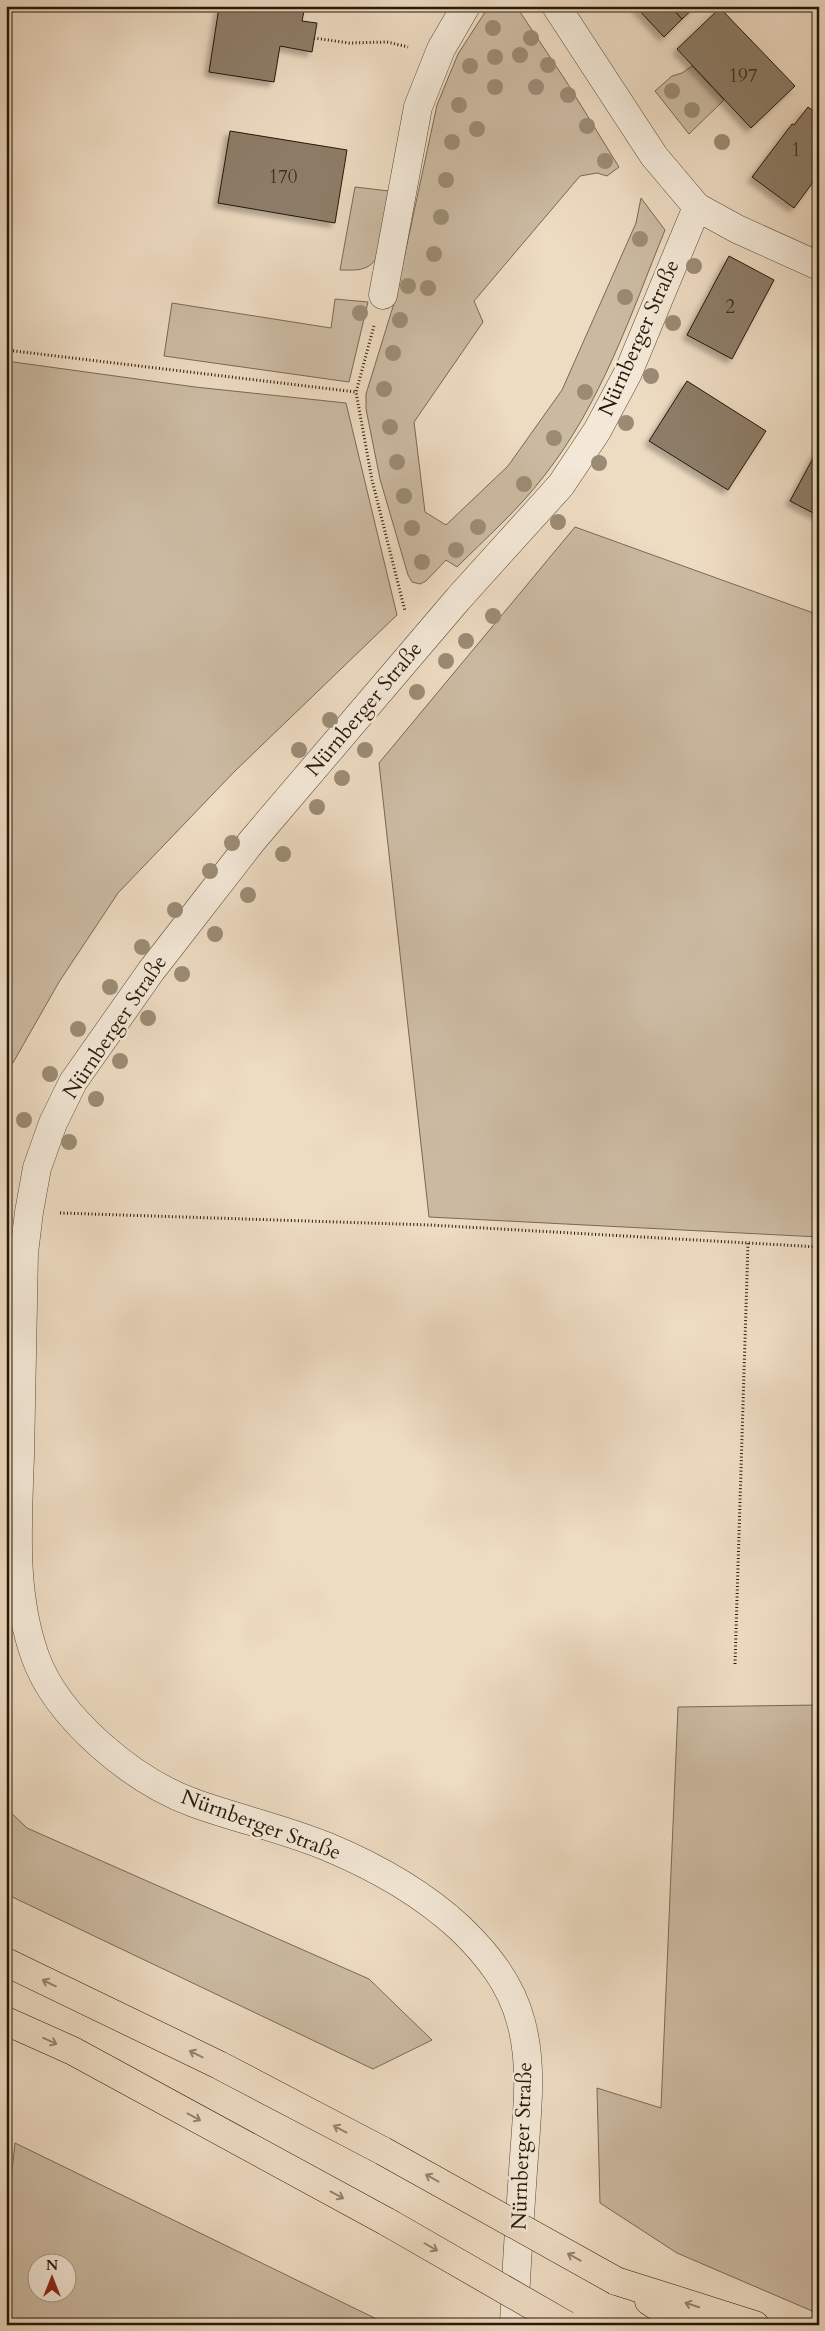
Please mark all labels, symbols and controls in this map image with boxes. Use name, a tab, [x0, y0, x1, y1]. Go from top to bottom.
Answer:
house number: 197	[728, 63, 758, 89]
house number: 1	[791, 137, 801, 163]
house number: 170	[268, 164, 298, 190]
street label: Nürnberger Straße	[592, 255, 686, 421]
house number: 2	[725, 294, 735, 320]
street label: Nürnberger Straße	[299, 635, 429, 783]
street label: Nürnberger Straße	[56, 949, 174, 1105]
street label: Nürnberger Straße	[177, 1783, 345, 1867]
one-way arrow	[42, 1978, 57, 1988]
one-way arrow	[43, 2036, 58, 2046]
one-way arrow	[188, 2049, 203, 2059]
street label: Nürnberger Straße	[505, 2062, 539, 2230]
one-way arrow	[186, 2113, 201, 2122]
one-way arrow	[333, 2124, 348, 2133]
one-way arrow	[424, 2173, 439, 2183]
one-way arrow	[329, 2190, 344, 2200]
one-way arrow	[424, 2242, 439, 2252]
one-way arrow	[566, 2252, 581, 2262]
north arrow	[28, 2254, 78, 2304]
text: N	[46, 2256, 58, 2275]
one-way arrow	[684, 2299, 700, 2309]

